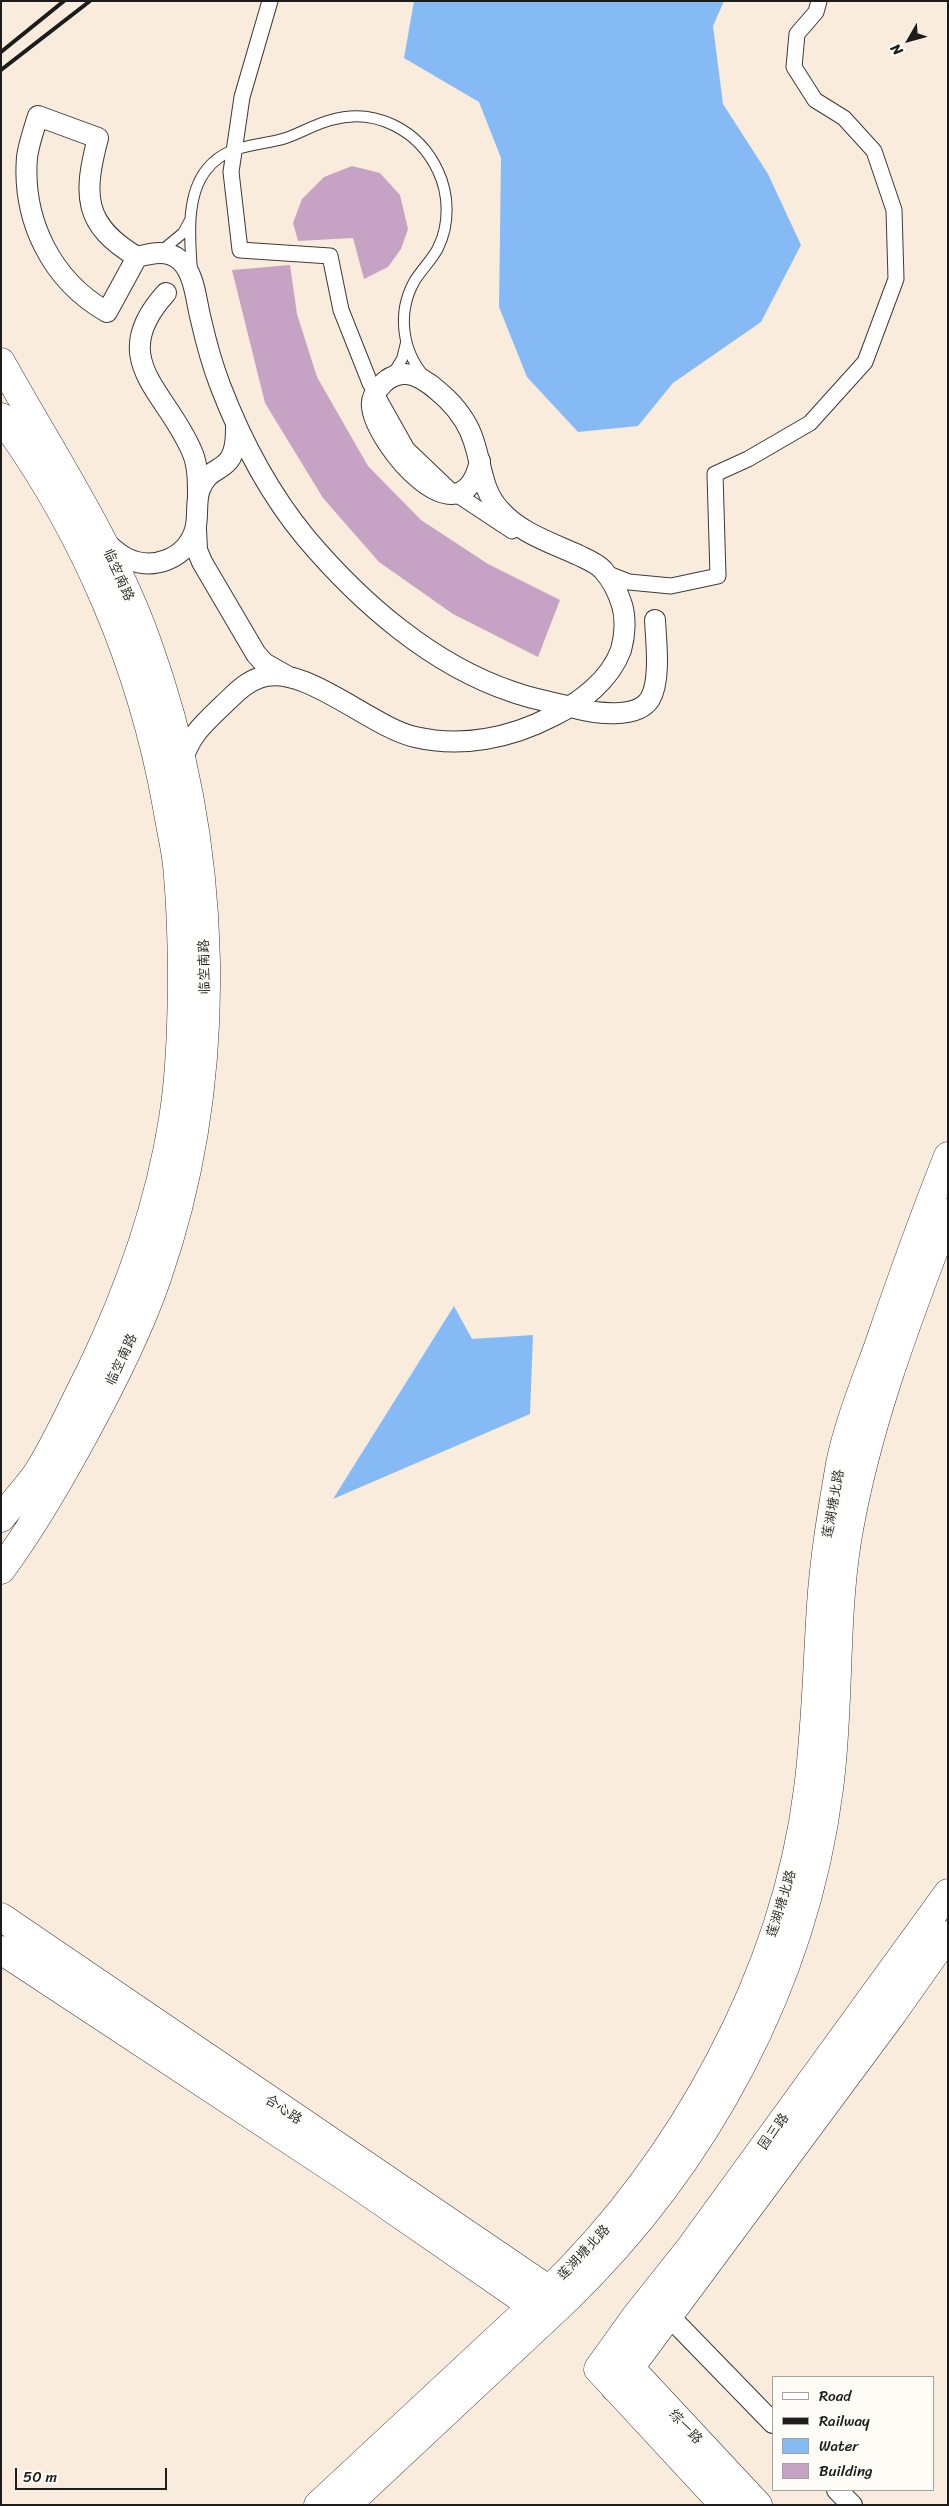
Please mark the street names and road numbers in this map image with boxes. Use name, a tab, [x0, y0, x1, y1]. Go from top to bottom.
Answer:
street label: 临空南路	[99, 546, 137, 604]
street label: 临空南路	[196, 939, 214, 995]
street label: 临空南路	[103, 1331, 141, 1389]
street label: 莲湖塘北路	[820, 1468, 848, 1540]
street label: 莲湖塘北路	[764, 1868, 800, 1940]
street label: 合心路	[261, 2091, 305, 2129]
street label: 园三路	[755, 2110, 793, 2154]
street label: 莲湖塘北路	[554, 2222, 614, 2284]
street label: 综一路	[665, 2406, 705, 2448]

